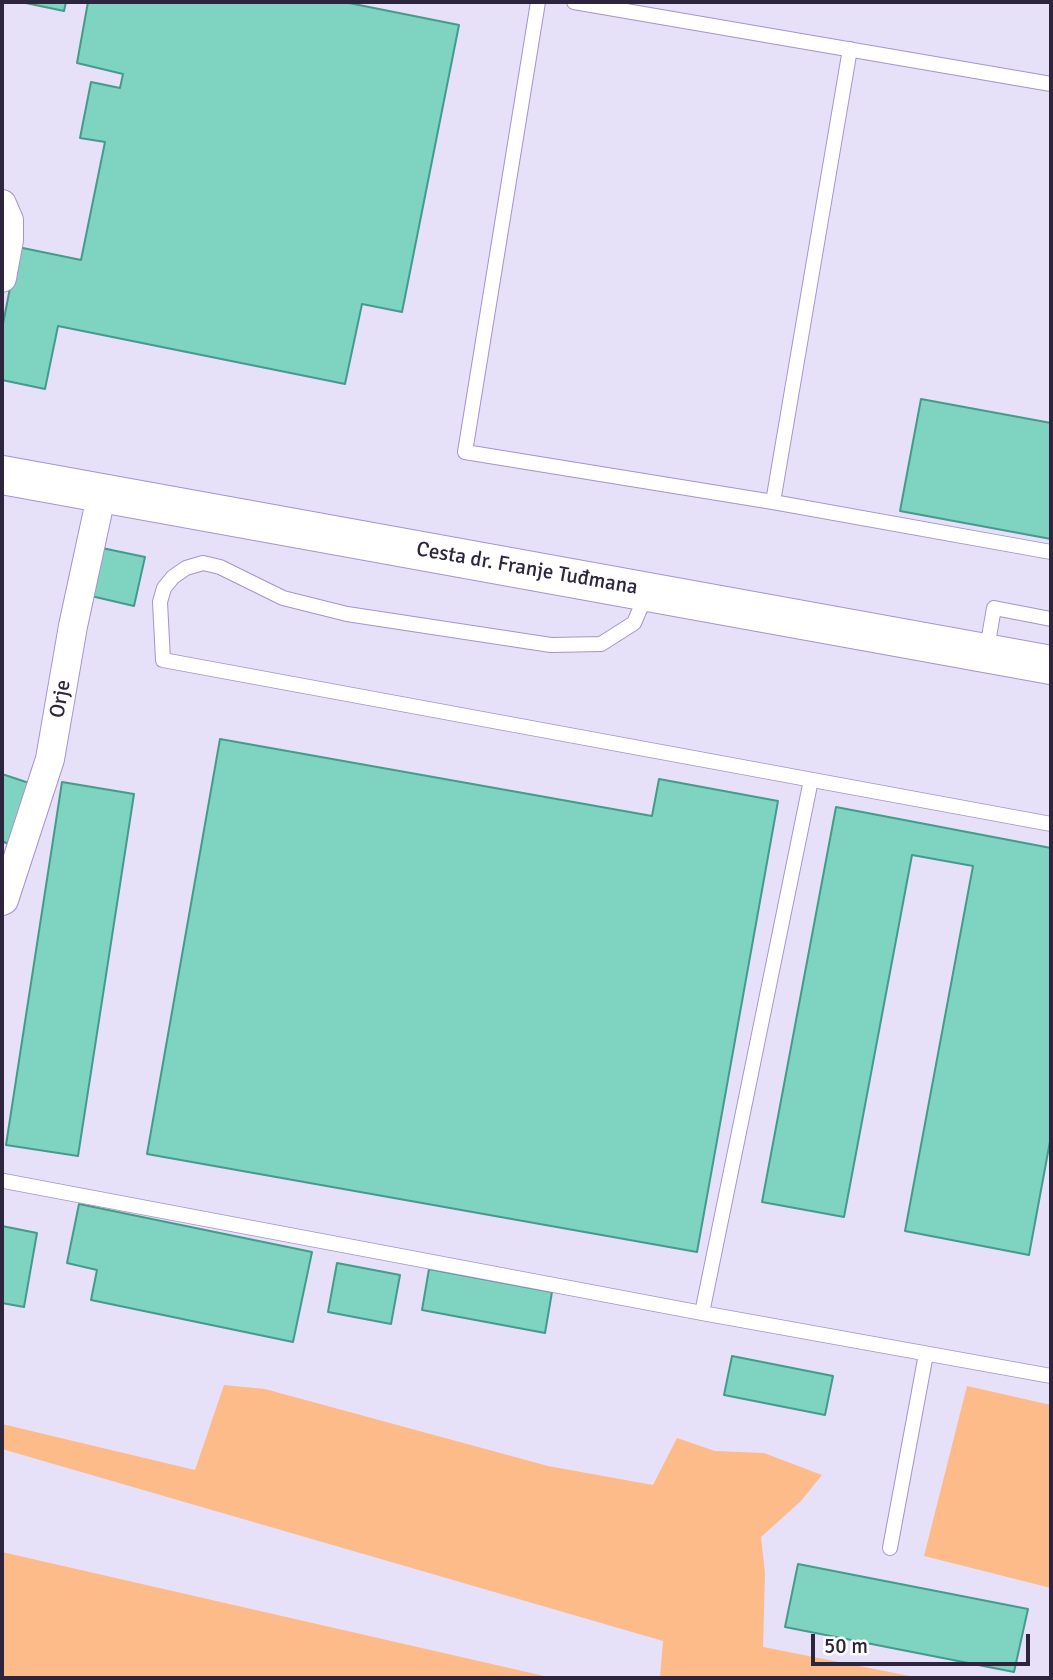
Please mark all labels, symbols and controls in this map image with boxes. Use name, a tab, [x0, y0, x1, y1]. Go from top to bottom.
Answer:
street label: Cesta dr. Franje Tuđmana	[414, 537, 640, 601]
street label: Orje	[45, 678, 77, 720]
scale bar	[815, 1620, 1034, 1664]
text: 50 m	[824, 1633, 868, 1659]

